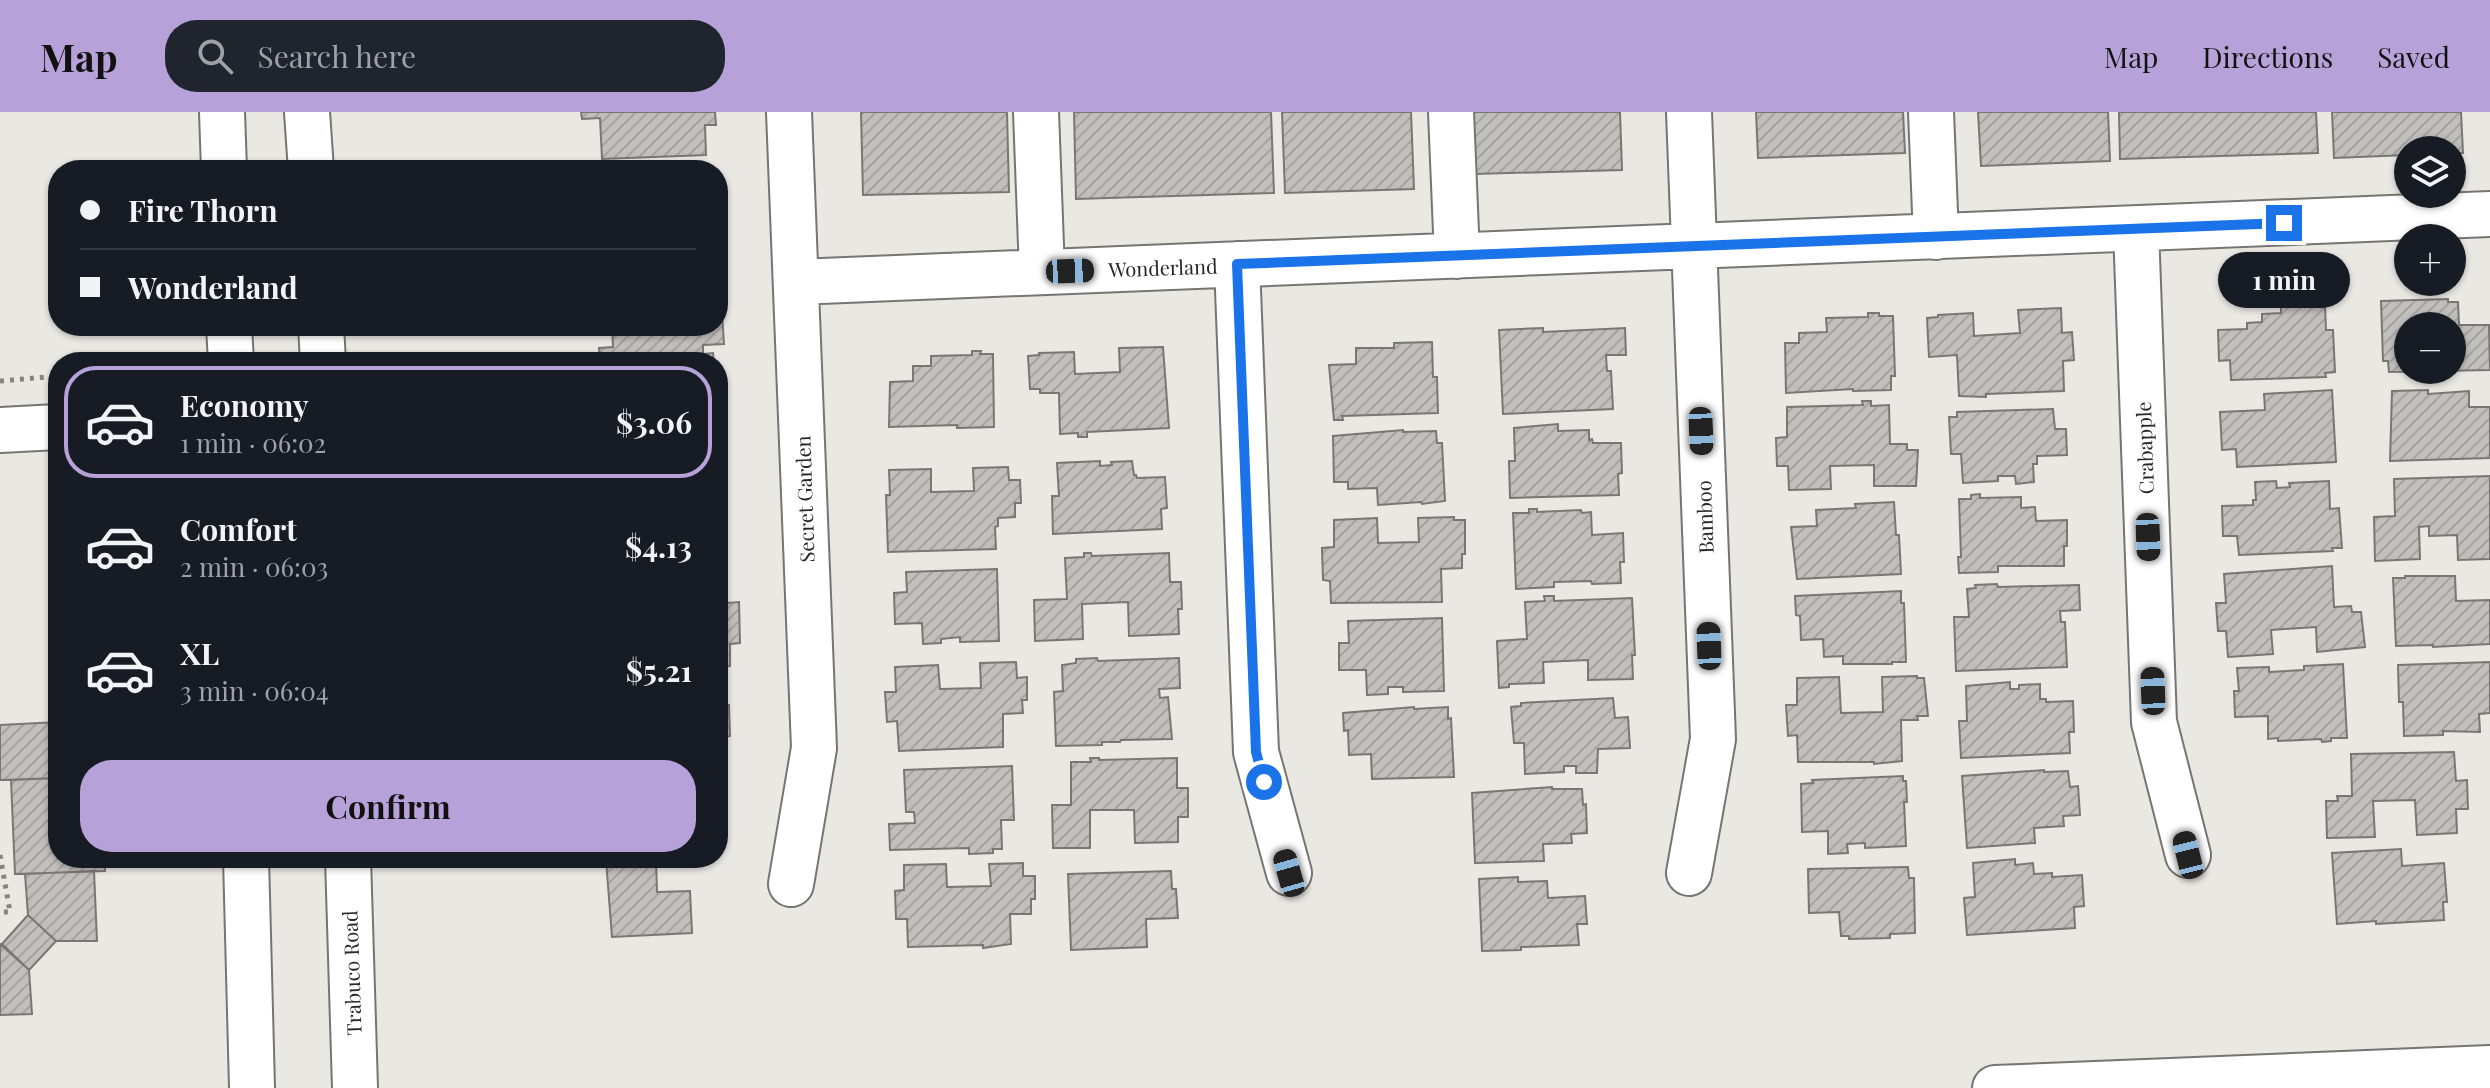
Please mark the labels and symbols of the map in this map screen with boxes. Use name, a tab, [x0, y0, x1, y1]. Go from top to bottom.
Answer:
route end	[2266, 205, 2302, 241]
callout: 1 min	[2218, 251, 2350, 307]
street label: Wonderland	[1107, 252, 1218, 282]
car	[1046, 258, 1094, 284]
street label: Crabapple	[2129, 401, 2159, 495]
car	[1688, 407, 1714, 455]
street label: Secret Garden	[788, 435, 820, 563]
street label: Bamboo	[1689, 480, 1719, 554]
car	[2135, 513, 2161, 561]
car	[1696, 622, 1722, 670]
car	[2140, 667, 2166, 715]
route start	[1246, 764, 1282, 800]
car	[2171, 829, 2205, 881]
car	[1271, 847, 1307, 899]
street label: Trabuco Road	[335, 910, 367, 1036]

